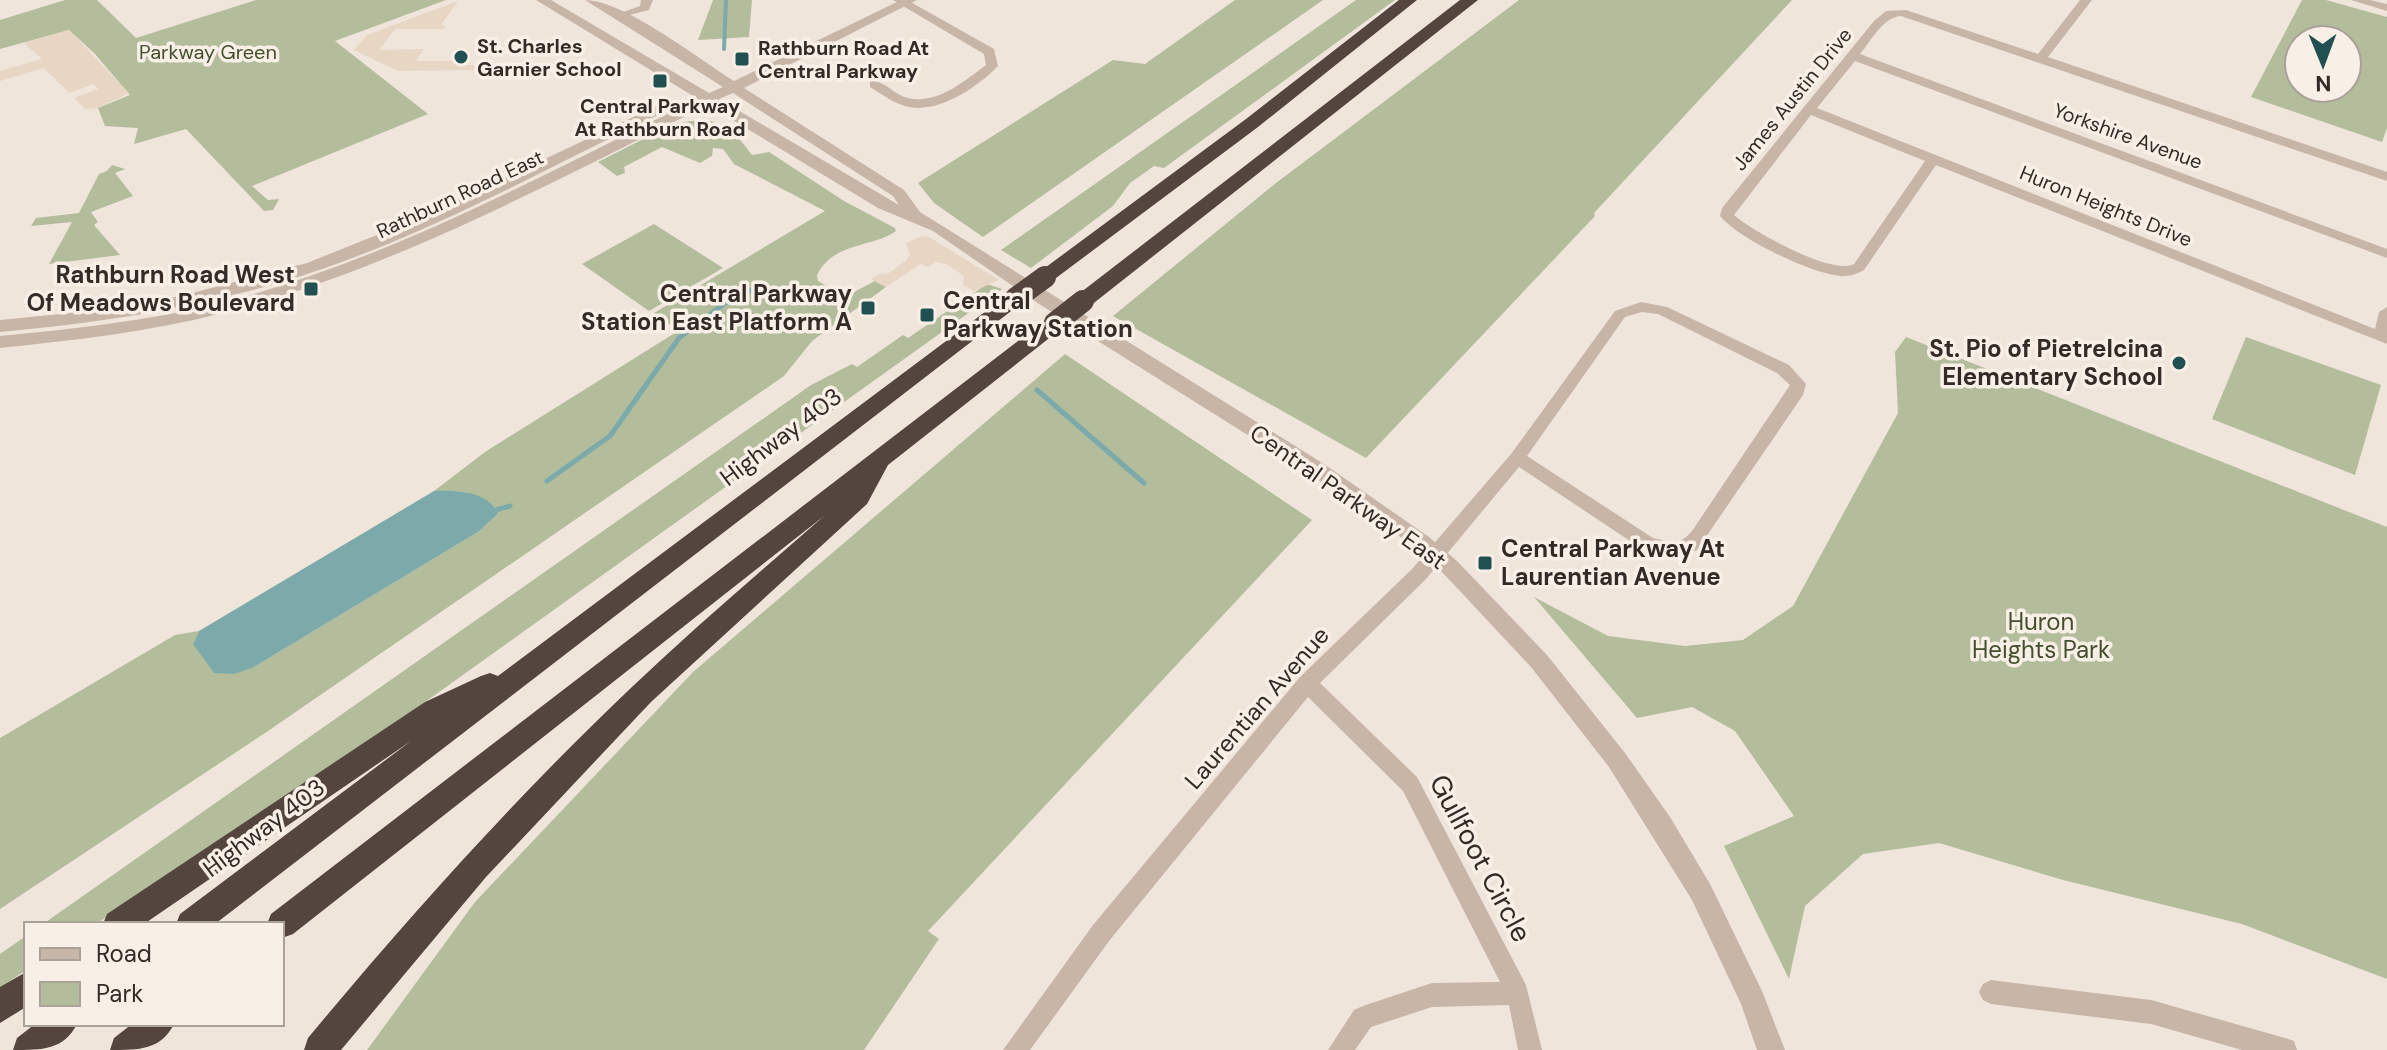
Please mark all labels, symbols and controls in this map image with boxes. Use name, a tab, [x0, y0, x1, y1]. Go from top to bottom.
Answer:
street label: James Austin Drive	[1726, 22, 1858, 176]
north arrow	[2283, 24, 2363, 104]
place label: St. Charles Garnier School	[477, 33, 622, 82]
place label: Rathburn Road At Central Parkway	[758, 35, 929, 84]
park label: Parkway Green	[139, 39, 277, 65]
marker: St. Charles Garnier School	[452, 48, 470, 66]
marker: Rathburn Road At Central Parkway	[733, 50, 751, 68]
text: N	[2315, 69, 2332, 98]
marker: Central Parkway At Rathburn Road	[651, 72, 669, 90]
place label: Central Parkway At Rathburn Road	[574, 93, 746, 142]
street label: Yorkshire Avenue	[2050, 97, 2206, 175]
street label: Rathburn Road East	[372, 144, 548, 244]
street label: Huron Heights Drive	[2016, 160, 2196, 252]
place label: Rathburn Road West Of Meadows Boulevard	[26, 259, 295, 318]
place label: Central Parkway Station East Platform A	[581, 278, 852, 337]
marker: Rathburn Road West Of Meadows Boulevard	[302, 280, 320, 298]
place label: Central Parkway Station	[943, 285, 1133, 344]
marker: Central Parkway Station East Platform A	[859, 299, 877, 317]
marker: Central Parkway Station	[918, 306, 936, 324]
place label: St. Pio of Pietrelcina Elementary School	[1929, 333, 2163, 392]
marker: St. Pio of Pietrelcina Elementary School	[2170, 354, 2188, 372]
street label: Highway 403	[714, 381, 848, 493]
street label: Central Parkway East	[1244, 417, 1453, 576]
place label: Central Parkway At Laurentian Avenue	[1501, 533, 1725, 592]
marker: Central Parkway At Laurentian Avenue	[1476, 554, 1494, 572]
park label: Huron Heights Park	[1972, 606, 2110, 665]
street label: Laurentian Avenue	[1178, 620, 1336, 795]
street label: Gullfoot Circle	[1421, 768, 1540, 948]
street label: Highway 403	[197, 772, 331, 884]
legend	[24, 922, 284, 1026]
text: Road	[96, 938, 152, 969]
text: Park	[96, 978, 143, 1009]

